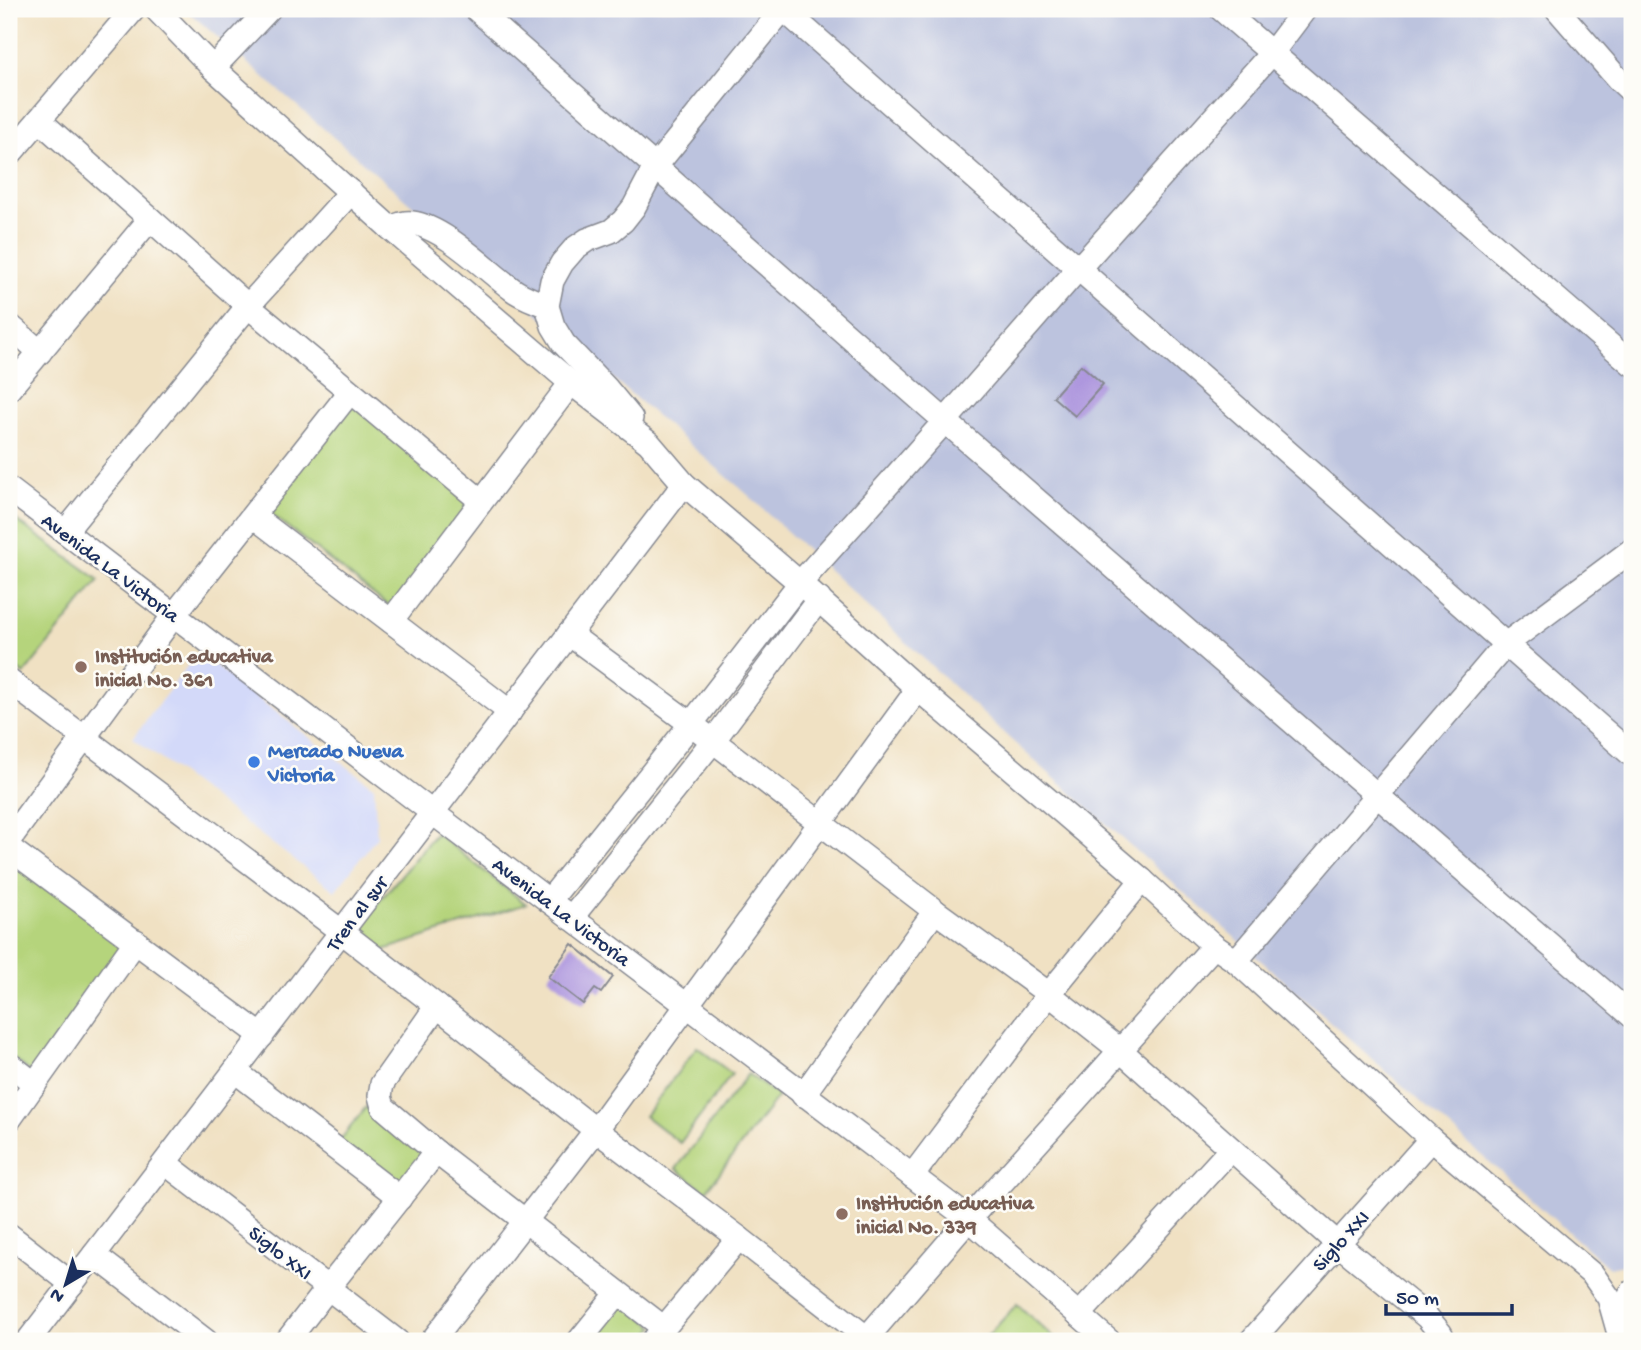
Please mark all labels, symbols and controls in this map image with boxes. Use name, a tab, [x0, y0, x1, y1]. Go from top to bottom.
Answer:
street label: Avenida La Victoria	[35, 510, 184, 631]
place label: Institución educativa inicial No. 361	[95, 646, 274, 695]
marker: Institución educativa inicial No. 361	[73, 659, 89, 675]
place label: Mercado Nueva Victoria	[267, 741, 404, 790]
marker: Mercado Nueva Victoria	[246, 754, 262, 770]
street label: Avenida La Victoria	[486, 854, 635, 975]
street label: Tren al sur	[322, 871, 396, 958]
place label: Institución educativa inicial No. 339	[856, 1193, 1035, 1242]
marker: Institución educativa inicial No. 339	[834, 1206, 850, 1222]
street label: Siglo XXI	[1309, 1206, 1377, 1278]
street label: Siglo XXI	[242, 1222, 316, 1287]
north arrow	[32, 1248, 102, 1318]
scale bar	[1386, 1273, 1512, 1317]
text: N	[46, 1282, 70, 1308]
text: 50 m	[1396, 1288, 1439, 1313]

